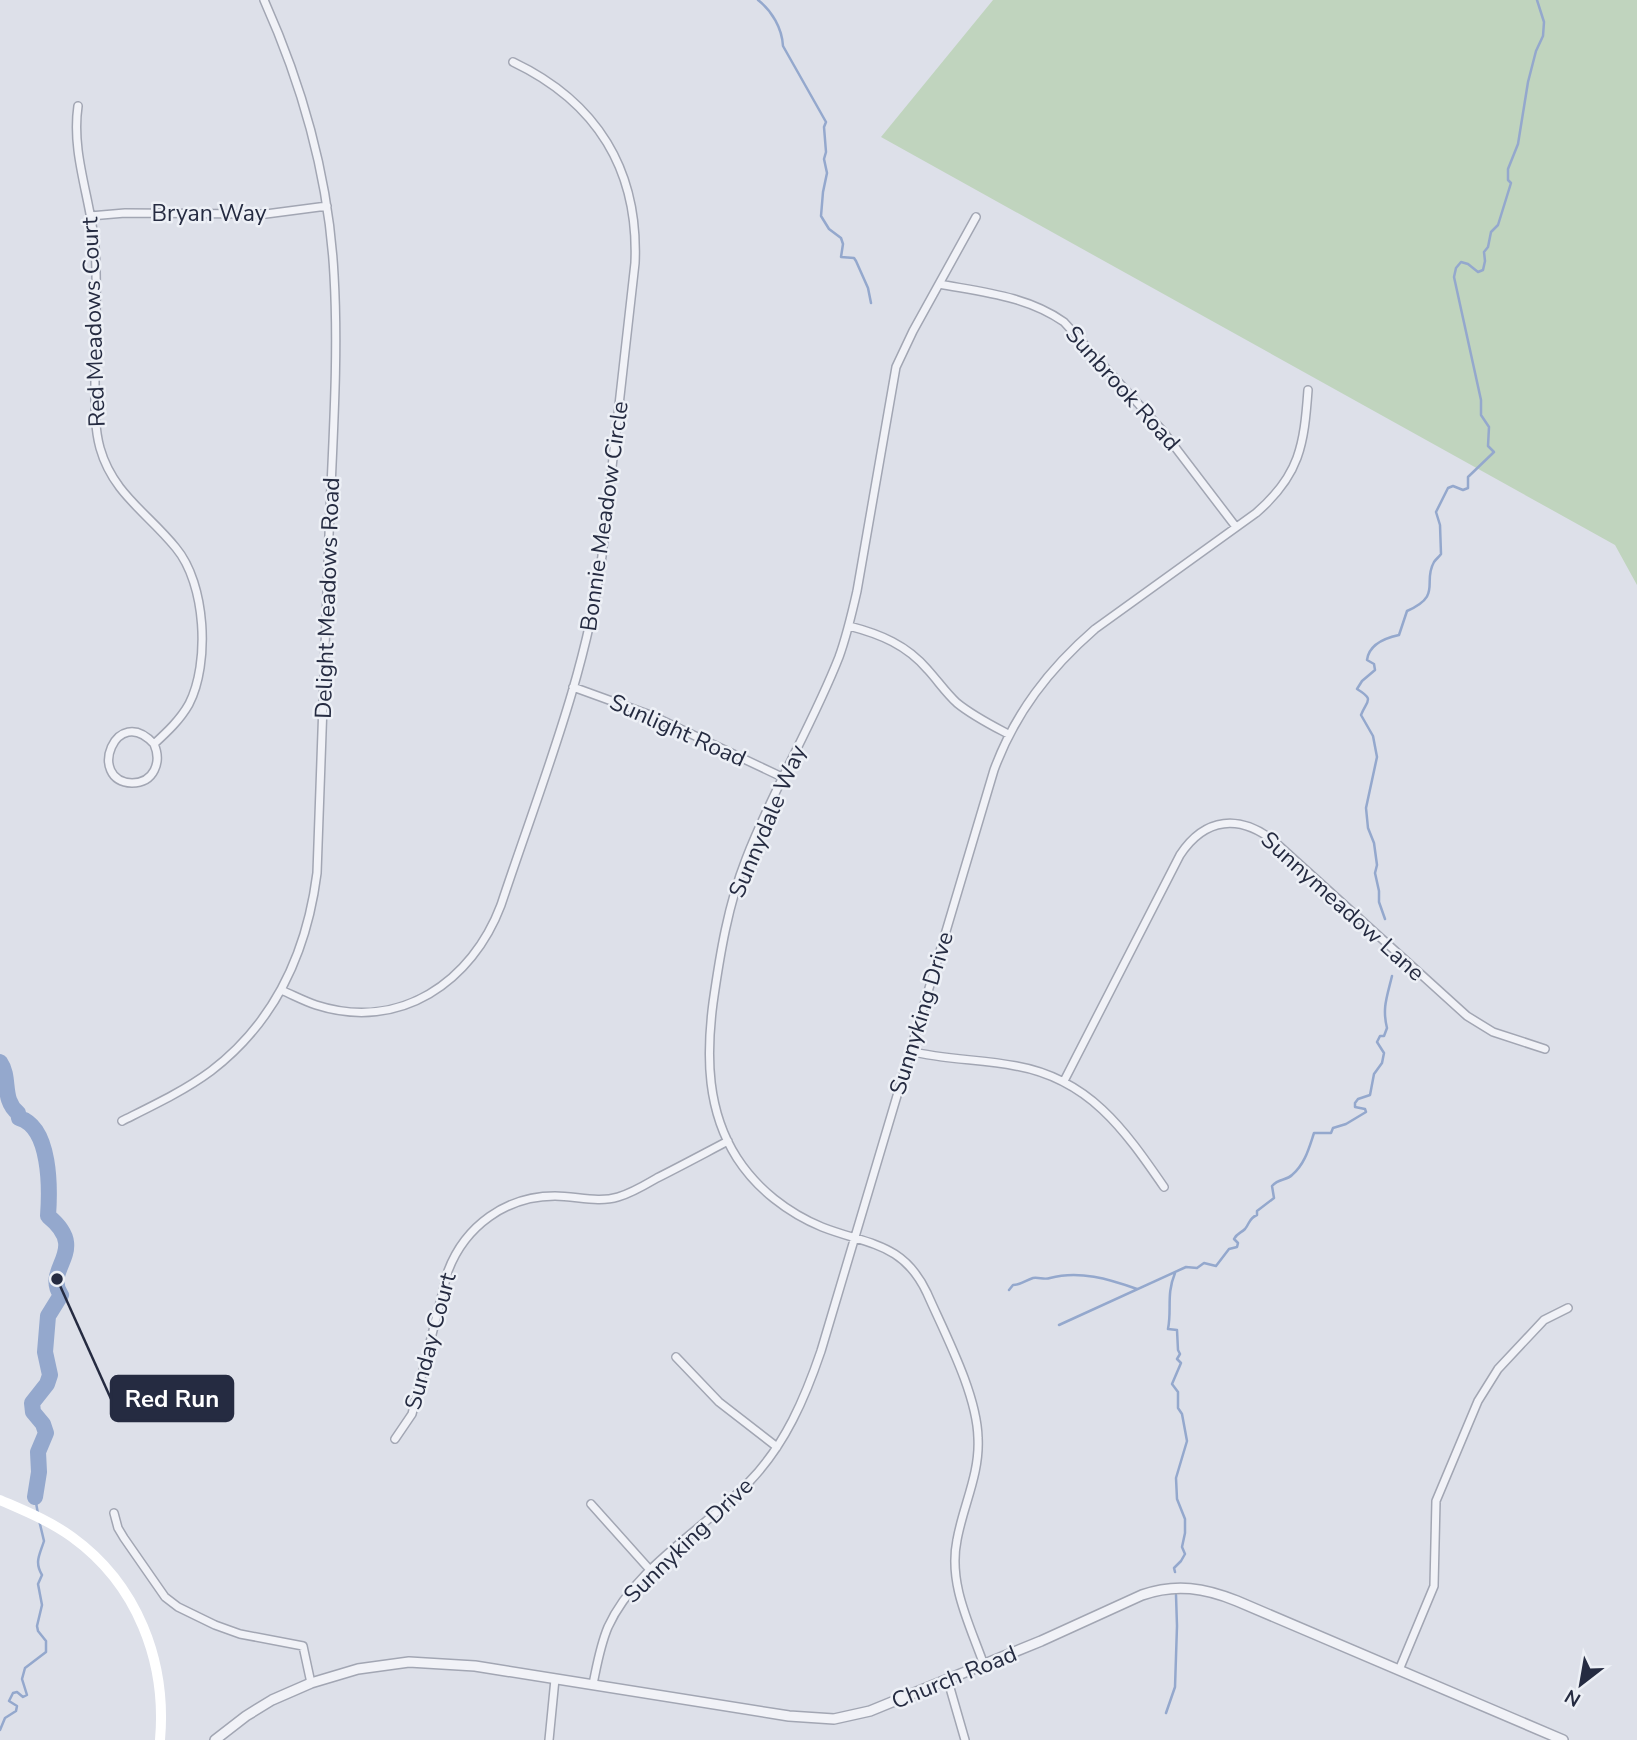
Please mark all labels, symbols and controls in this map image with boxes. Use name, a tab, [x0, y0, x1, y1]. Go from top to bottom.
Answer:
street label: Bryan Way	[151, 198, 267, 229]
street label: Red Meadows Court	[74, 215, 113, 428]
street label: Sunbrook Road	[1058, 319, 1187, 457]
street label: Bonnie Meadow Circle	[573, 399, 636, 633]
street label: Delight Meadows Road	[308, 477, 347, 719]
street label: Sunlight Road	[605, 687, 751, 774]
street label: Sunnydale Way	[721, 740, 814, 902]
street label: Sunnymeadow Lane	[1254, 825, 1431, 988]
street label: Sunnyking Drive	[882, 928, 961, 1098]
street label: Sunday Court	[397, 1268, 464, 1413]
callout: Red Run	[111, 1376, 233, 1421]
text: Red Run	[125, 1383, 219, 1415]
street label: Sunnyking Drive	[617, 1471, 760, 1610]
street label: Church Road	[887, 1638, 1021, 1717]
north arrow	[1546, 1649, 1616, 1719]
text: N	[1560, 1683, 1586, 1713]

